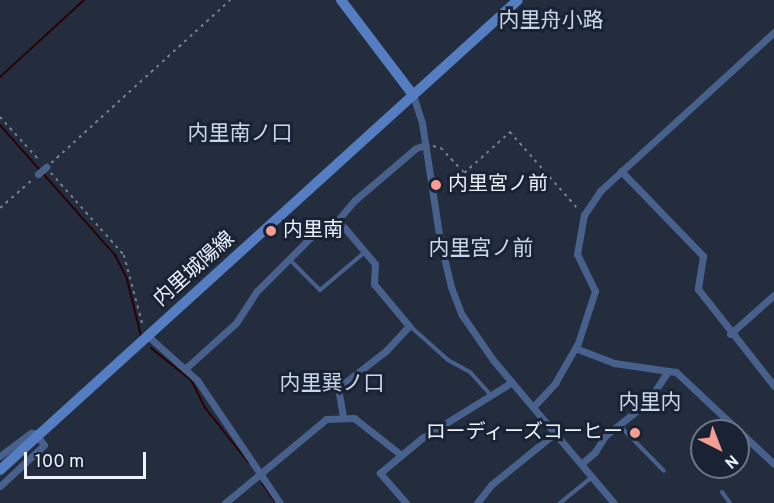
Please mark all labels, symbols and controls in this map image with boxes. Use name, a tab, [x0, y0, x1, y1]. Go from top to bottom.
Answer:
district label: 内里舟小路	[499, 9, 603, 35]
district label: 内里南ノ口	[188, 122, 292, 148]
place label: 内里宮ノ前	[448, 173, 548, 197]
marker: 内里宮ノ前	[429, 178, 443, 192]
place label: 内里南	[283, 219, 343, 243]
marker: 内里南	[264, 224, 278, 238]
street label: 内里城陽線	[150, 228, 240, 312]
district label: 内里宮ノ前	[429, 237, 533, 263]
district label: 内里巽ノ口	[280, 372, 384, 398]
district label: 内里内	[619, 391, 681, 417]
north arrow	[690, 419, 750, 479]
place label: ローディーズコーヒー	[423, 421, 623, 445]
marker: ローディーズコーヒー	[628, 426, 642, 440]
scale bar	[27, 440, 148, 478]
text: N	[720, 450, 742, 472]
text: 100 m	[35, 451, 84, 474]

